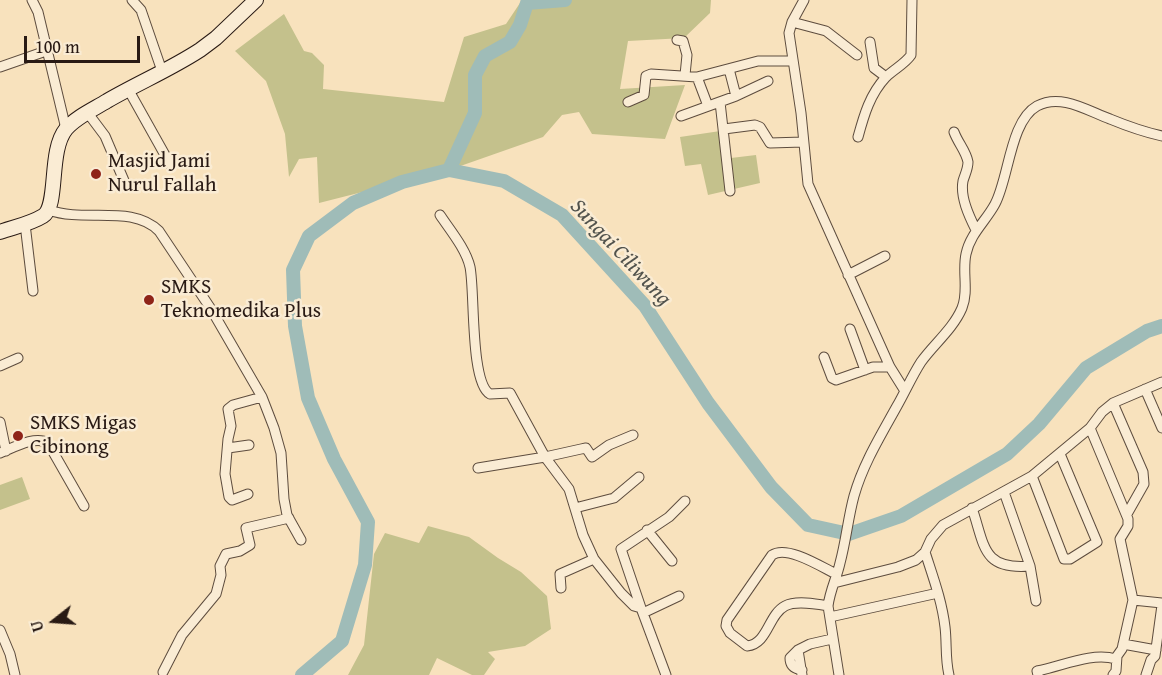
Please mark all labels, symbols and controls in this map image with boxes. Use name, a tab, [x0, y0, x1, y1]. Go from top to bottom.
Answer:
scale bar	[27, 24, 142, 62]
text: 100 m	[35, 33, 80, 60]
place label: Masjid Jami Nurul Fallah	[108, 149, 216, 199]
marker: Masjid Jami Nurul Fallah	[89, 167, 103, 181]
water label: Sungai Ciliwung	[564, 194, 676, 312]
place label: SMKS Teknomedika Plus	[161, 275, 321, 325]
marker: SMKS Teknomedika Plus	[142, 293, 156, 307]
place label: SMKS Migas Cibinong	[30, 411, 137, 461]
marker: SMKS Migas Cibinong	[11, 429, 25, 443]
north arrow	[24, 591, 84, 651]
text: U	[24, 618, 50, 635]

